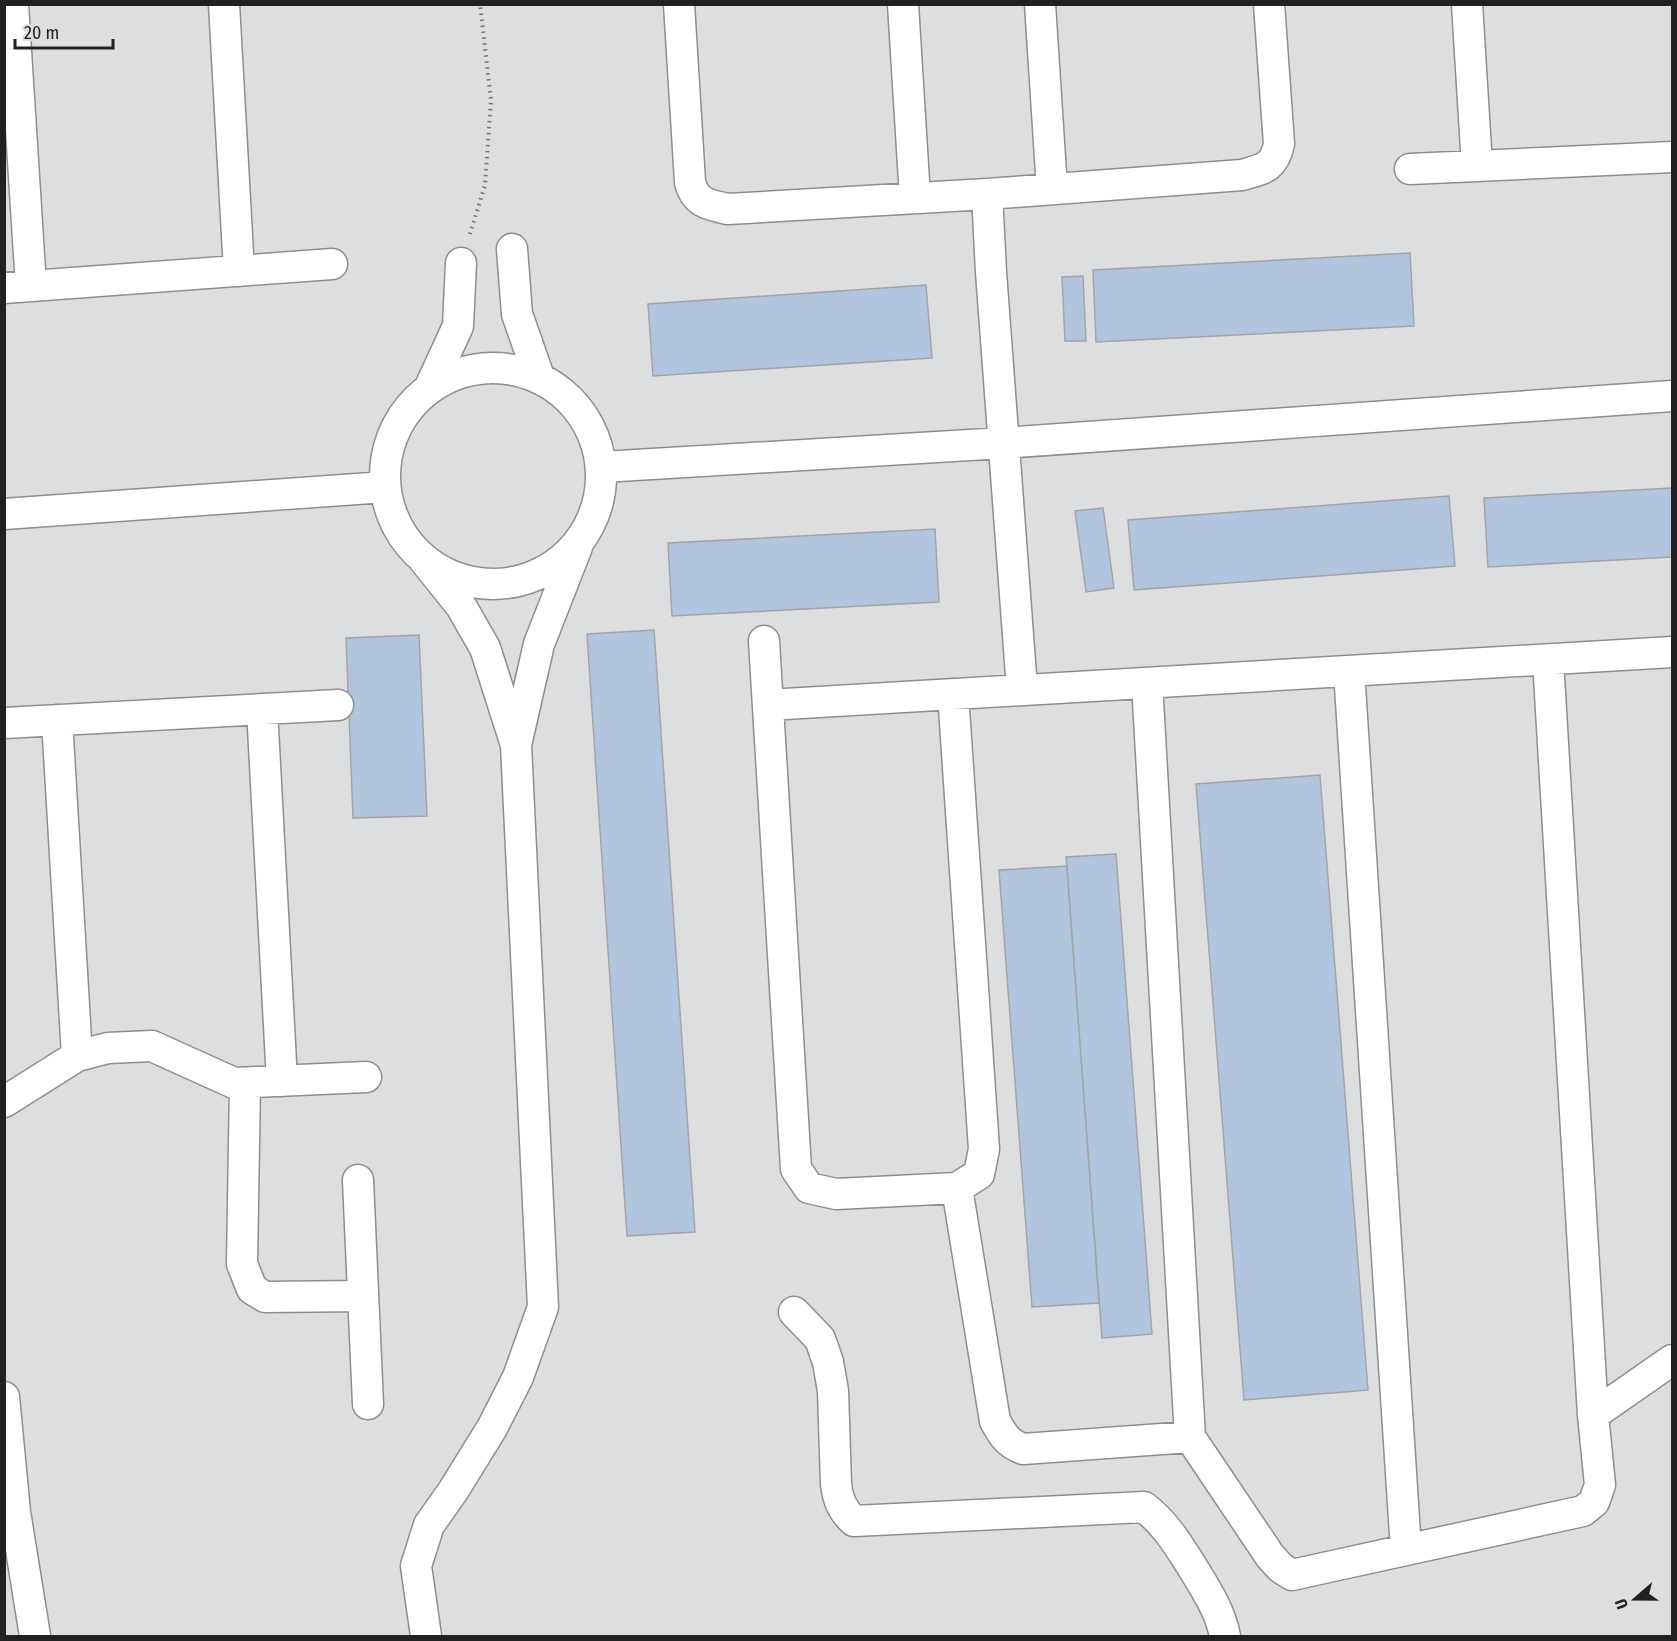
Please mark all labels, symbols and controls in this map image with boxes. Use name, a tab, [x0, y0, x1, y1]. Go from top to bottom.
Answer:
scale bar	[15, 12, 112, 50]
text: 20 m	[24, 22, 59, 44]
north arrow	[1605, 1569, 1665, 1629]
text: U	[1611, 1596, 1632, 1612]

